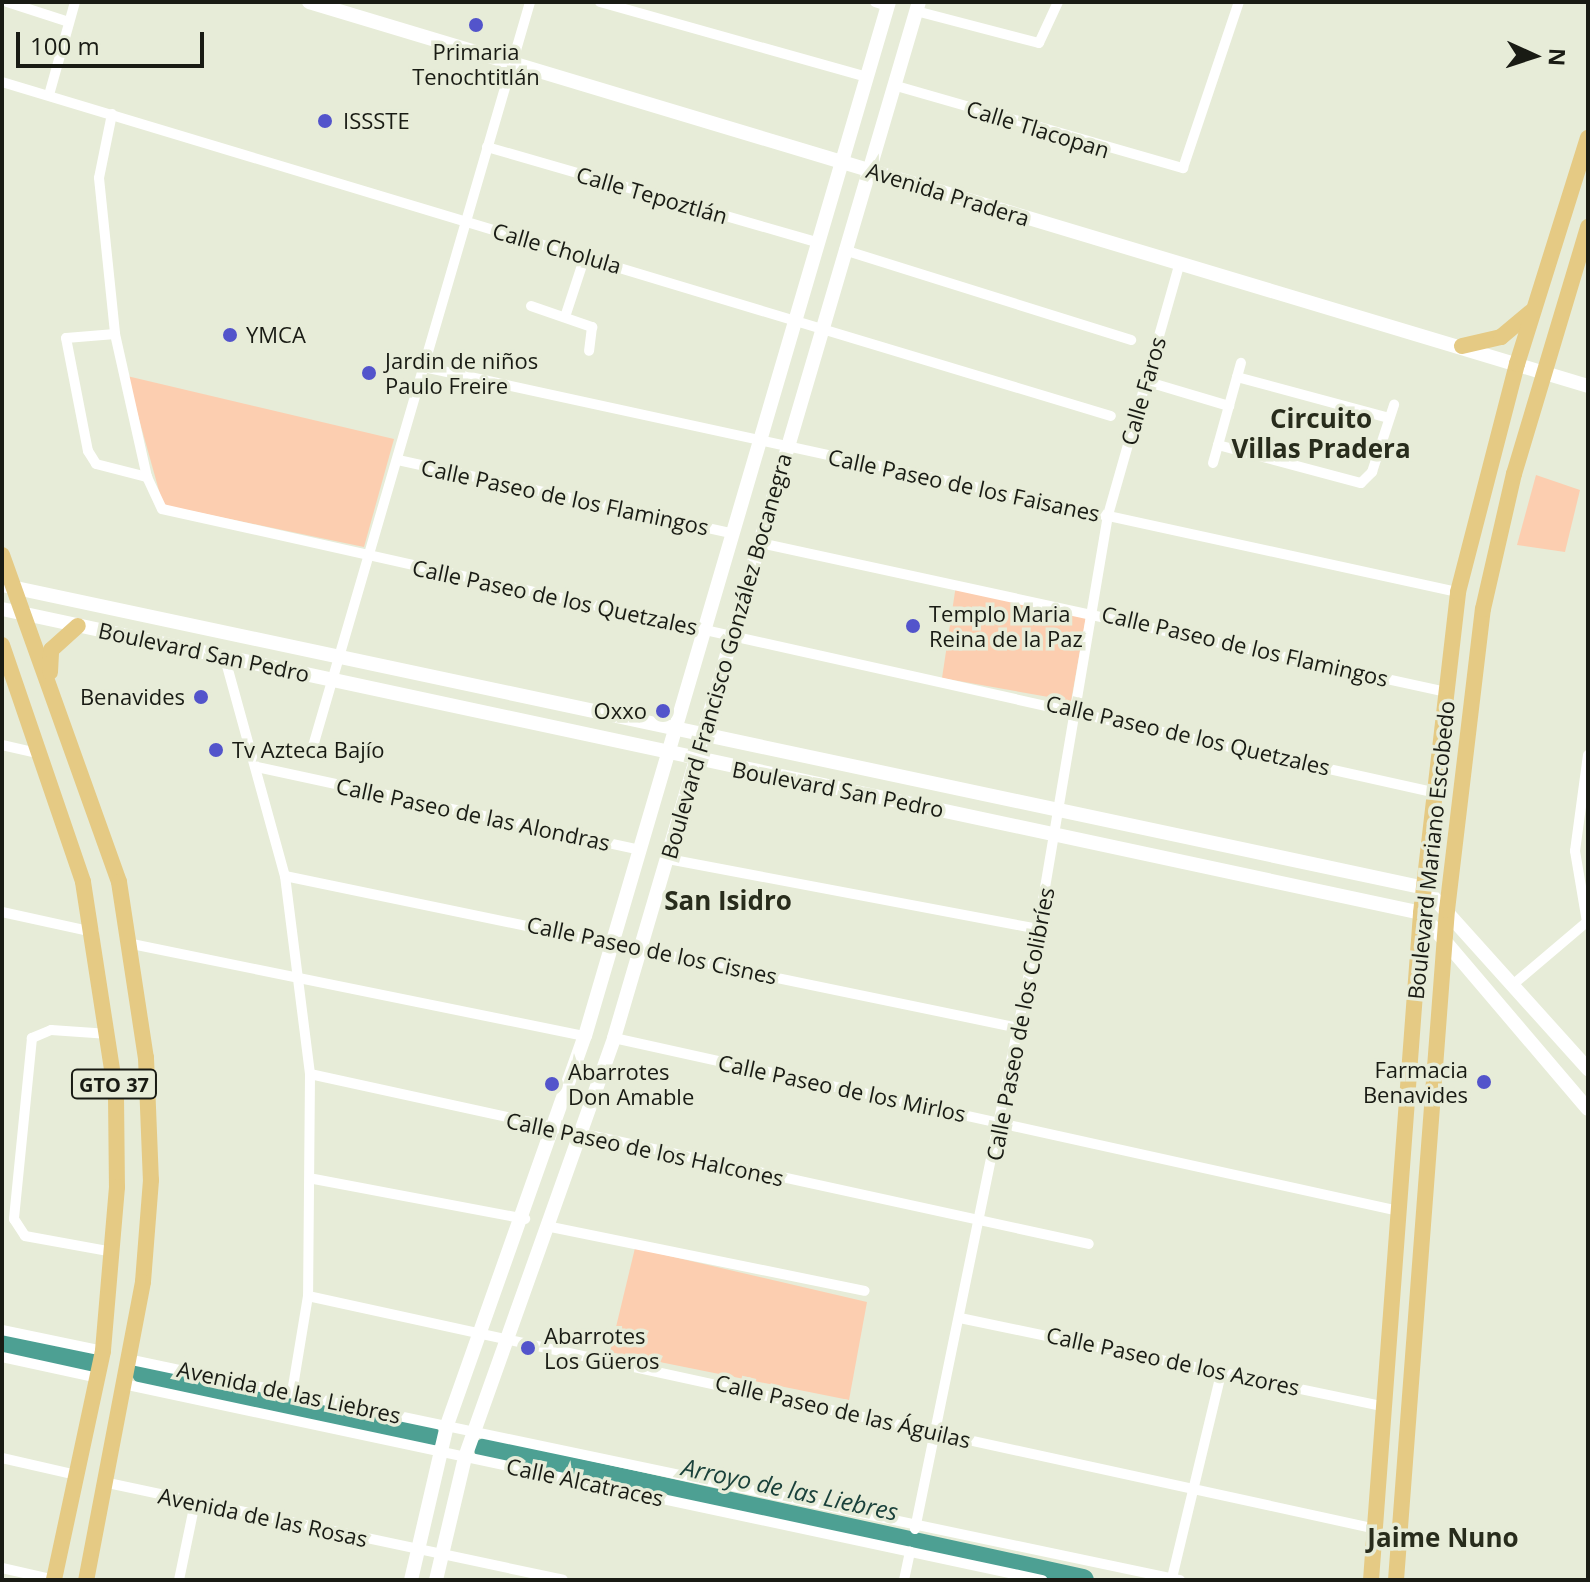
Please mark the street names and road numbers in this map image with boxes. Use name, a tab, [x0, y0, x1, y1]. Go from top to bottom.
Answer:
street label: Calle Tlacopan	[963, 95, 1113, 163]
street label: Avenida Pradera	[863, 157, 1033, 231]
street label: Calle Tepoztlán	[573, 161, 731, 229]
street label: Calle Cholula	[490, 217, 624, 279]
street label: Calle Faros	[1115, 334, 1171, 448]
street label: Calle Paseo de los Faisanes	[826, 443, 1102, 527]
street label: Boulevard Francisco González Bocanegra	[655, 450, 797, 862]
street label: Calle Paseo de los Flamingos	[419, 454, 711, 540]
street label: Calle Paseo de los Quetzales	[410, 554, 700, 640]
street label: Calle Paseo de los Flamingos	[1099, 600, 1391, 692]
street label: Boulevard San Pedro	[96, 617, 312, 687]
street label: Calle Paseo de los Quetzales	[1043, 689, 1333, 781]
street label: Boulevard Mariano Escobedo	[1402, 699, 1460, 1001]
street label: Boulevard San Pedro	[730, 756, 946, 822]
street label: Calle Paseo de las Alondras	[334, 772, 612, 856]
street label: Calle Paseo de los Colibríes	[981, 885, 1059, 1163]
street label: Calle Paseo de los Cisnes	[524, 911, 780, 989]
street label: Calle Paseo de los Mirlos	[716, 1049, 968, 1127]
road number: GTO 37	[70, 1068, 158, 1100]
street label: Calle Paseo de los Halcones	[504, 1107, 786, 1191]
street label: Calle Paseo de los Azores	[1044, 1321, 1302, 1401]
street label: Avenida de las Liebres	[175, 1355, 403, 1429]
street label: Calle Paseo de las Águilas	[713, 1369, 973, 1453]
street label: Calle Alcatraces	[504, 1452, 666, 1512]
street label: Avenida de las Rosas	[156, 1482, 370, 1552]

